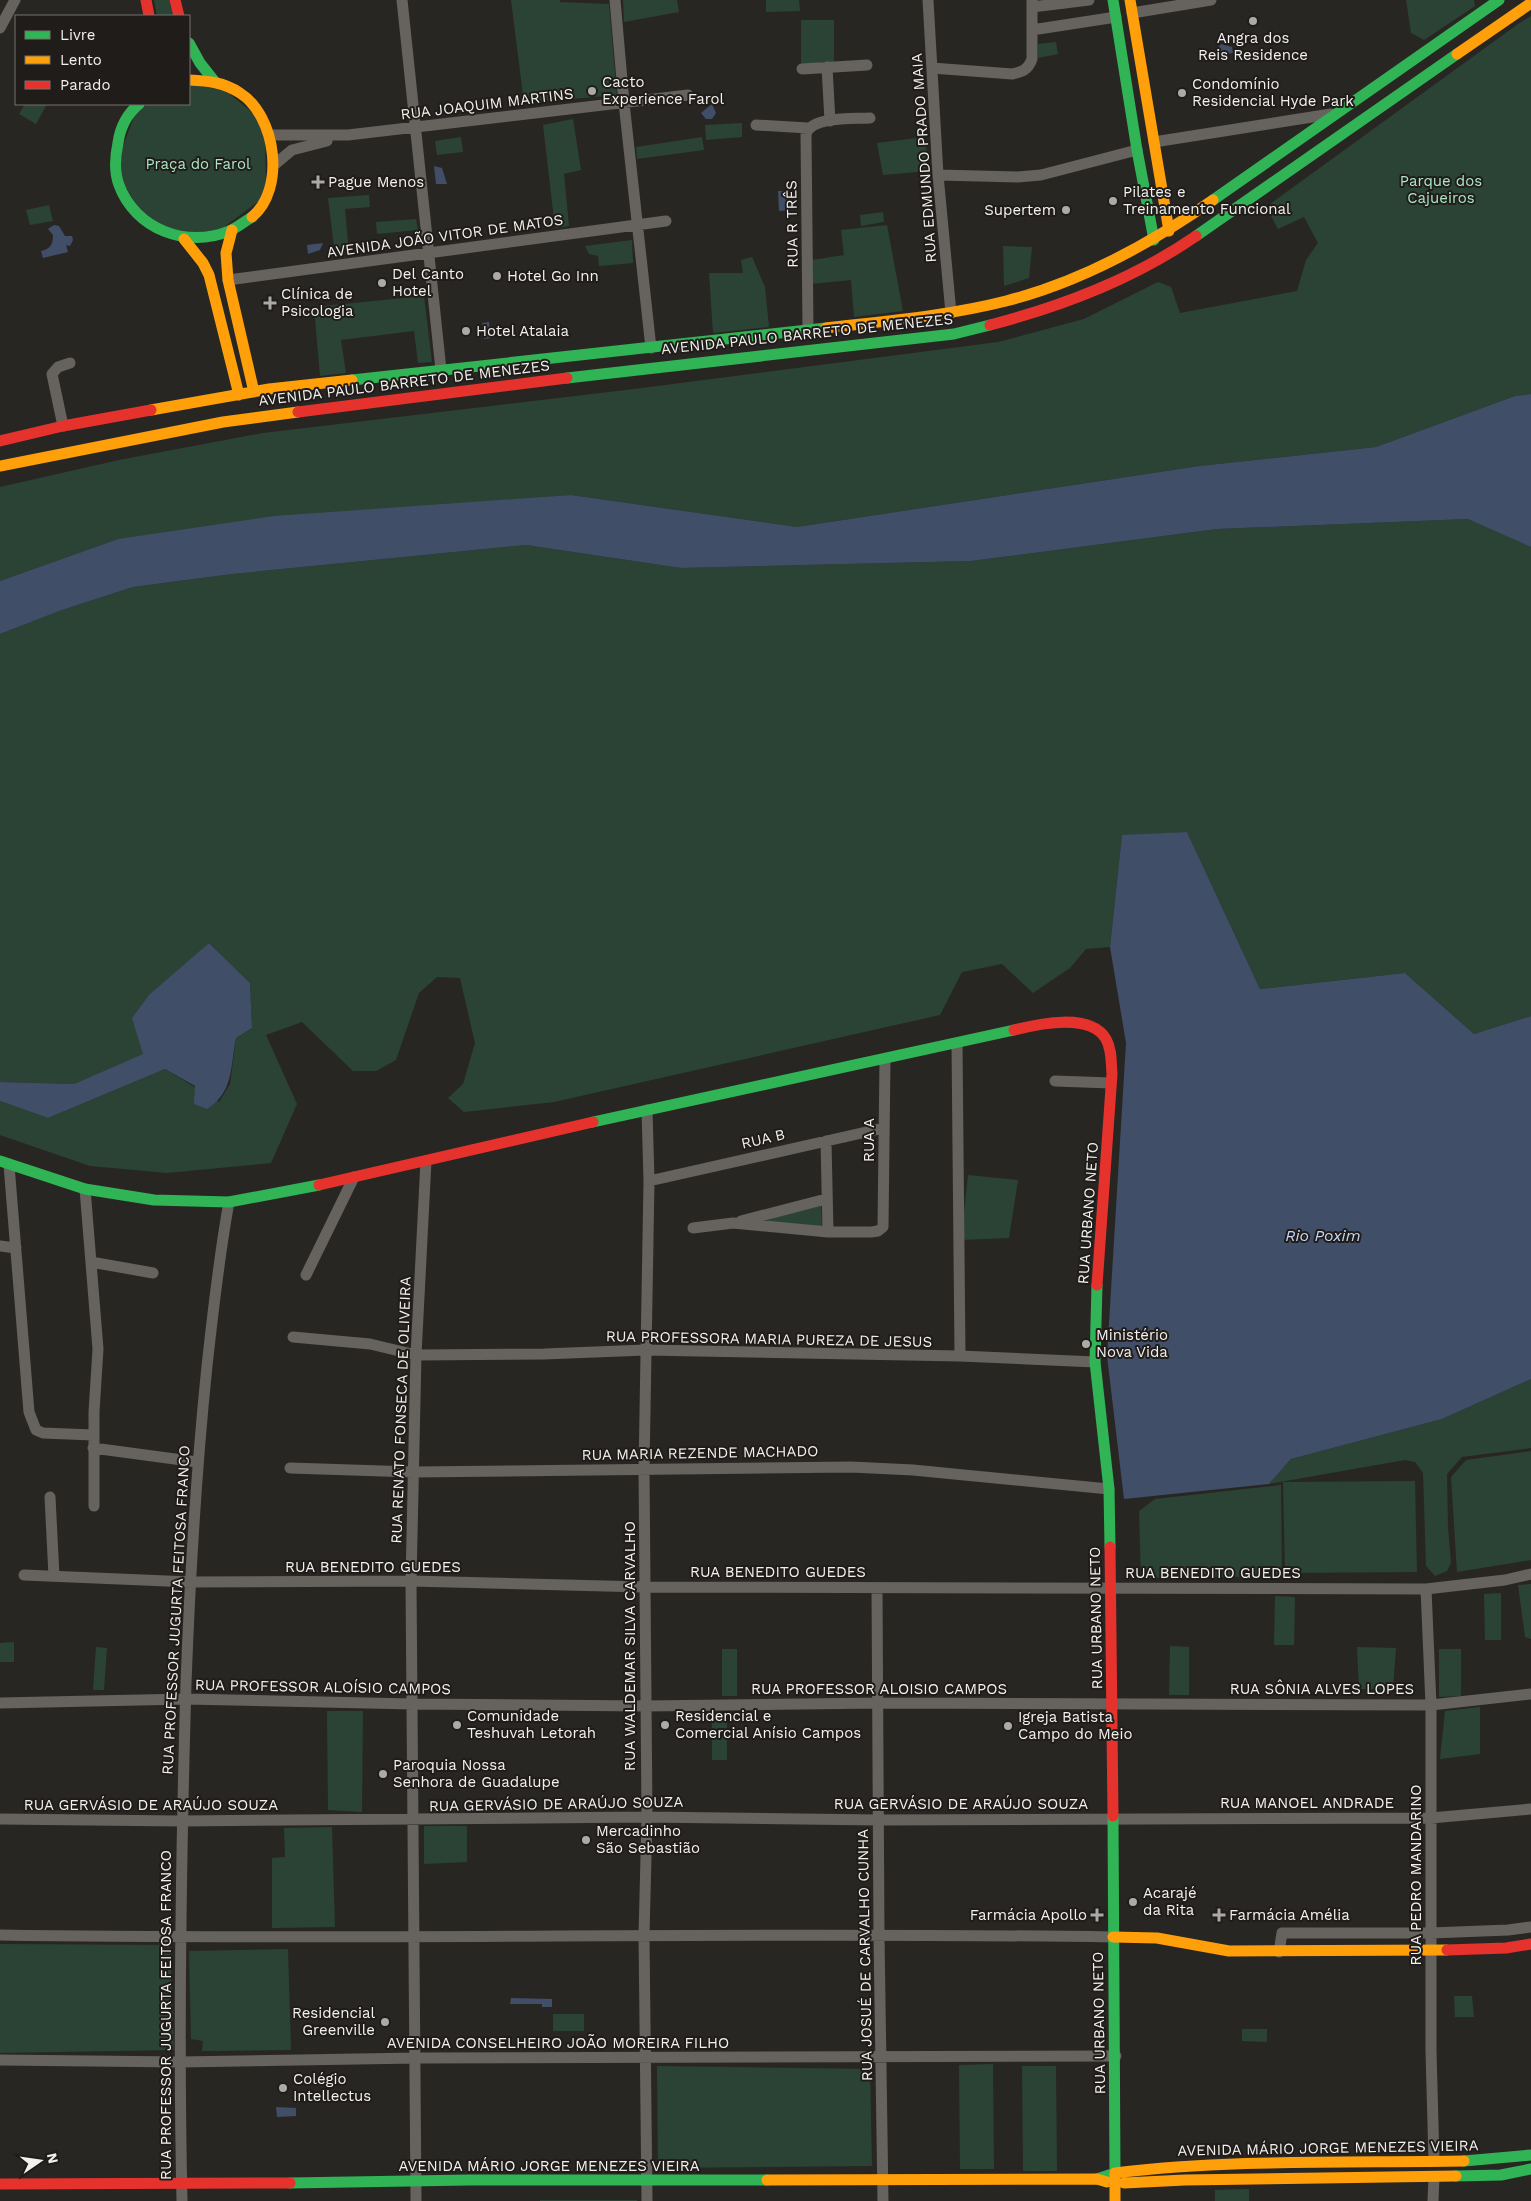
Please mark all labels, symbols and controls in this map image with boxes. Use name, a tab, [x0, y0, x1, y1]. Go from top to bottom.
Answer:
legend	[15, 15, 190, 105]
marker: Angra dos Reis Residence	[1247, 15, 1259, 27]
text: Livre	[60, 26, 95, 44]
place label: Angra dos Reis Residence	[1198, 29, 1308, 64]
text: Lento	[60, 51, 102, 69]
street label: RUA EDMUNDO PRADO MAIA	[908, 53, 940, 263]
place label: Cacto Experience Farol	[602, 73, 725, 108]
place label: Condomínio Residencial Hyde Park	[1192, 75, 1354, 110]
text: Parado	[60, 76, 110, 94]
street label: RUA JOAQUIM MARTINS	[400, 84, 574, 124]
marker: Cacto Experience Farol	[586, 85, 598, 97]
marker: Condomínio Residencial Hyde Park	[1176, 87, 1188, 99]
park label: Praça do Farol	[145, 155, 251, 173]
park label: Parque dos Cajueiros	[1400, 172, 1482, 207]
place label: Pague Menos	[328, 173, 424, 191]
marker: Pague Menos	[312, 176, 324, 188]
street label: RUA R TRÊS	[782, 180, 802, 268]
place label: Pilates e Treinamento Funcional	[1123, 183, 1291, 218]
marker: Pilates e Treinamento Funcional	[1107, 195, 1119, 207]
place label: Supertem	[984, 201, 1056, 219]
marker: Supertem	[1060, 204, 1072, 216]
street label: AVENIDA JOÃO VITOR DE MATOS	[326, 210, 564, 262]
place label: Del Canto Hotel	[392, 265, 464, 300]
place label: Hotel Go Inn	[507, 267, 599, 285]
marker: Hotel Go Inn	[491, 270, 503, 282]
marker: Del Canto Hotel	[376, 277, 388, 289]
place label: Clínica de Psicologia	[281, 285, 354, 320]
marker: Clínica de Psicologia	[263, 296, 277, 310]
street label: AVENIDA PAULO BARRETO DE MENEZES	[660, 310, 954, 358]
place label: Hotel Atalaia	[476, 322, 569, 340]
marker: Hotel Atalaia	[460, 325, 472, 337]
street label: AVENIDA PAULO BARRETO DE MENEZES	[257, 356, 551, 410]
street label: RUA A	[860, 1118, 878, 1162]
street label: RUA B	[739, 1125, 787, 1153]
street label: RUA URBANO NETO	[1074, 1141, 1102, 1285]
water label: Rio Poxim	[1285, 1226, 1361, 1245]
street label: RUA RENATO FONSECA DE OLIVEIRA	[387, 1276, 415, 1544]
place label: Ministério Nova Vida	[1096, 1326, 1168, 1361]
street label: RUA PROFESSORA MARIA PUREZA DE JESUS	[606, 1327, 932, 1351]
marker: Ministério Nova Vida	[1080, 1338, 1092, 1350]
street label: RUA MARIA REZENDE MACHADO	[581, 1442, 819, 1464]
street label: RUA PROFESSOR JUGURTA FEITOSA FRANCO	[158, 1445, 194, 1775]
street label: RUA WALDEMAR SILVA CARVALHO	[621, 1521, 639, 1771]
street label: RUA URBANO NETO	[1086, 1547, 1106, 1689]
street label: RUA BENEDITO GUEDES	[285, 1558, 461, 1576]
street label: RUA BENEDITO GUEDES	[690, 1563, 866, 1581]
street label: RUA BENEDITO GUEDES	[1125, 1564, 1301, 1582]
street label: RUA PROFESSOR ALOÍSIO CAMPOS	[195, 1676, 451, 1698]
street label: RUA SÔNIA ALVES LOPES	[1230, 1679, 1414, 1698]
street label: RUA PROFESSOR ALOISIO CAMPOS	[751, 1680, 1007, 1698]
place label: Comunidade Teshuvah Letorah	[467, 1707, 596, 1742]
place label: Residencial e Comercial Anísio Campos	[675, 1707, 861, 1742]
place label: Igreja Batista Campo do Meio	[1018, 1708, 1132, 1743]
marker: Comunidade Teshuvah Letorah	[451, 1719, 463, 1731]
marker: Residencial e Comercial Anísio Campos	[659, 1719, 671, 1731]
marker: Igreja Batista Campo do Meio	[1002, 1720, 1014, 1732]
place label: Paroquia Nossa Senhora de Guadalupe	[393, 1756, 560, 1791]
marker: Paroquia Nossa Senhora de Guadalupe	[377, 1768, 389, 1780]
street label: RUA PEDRO MANDARINO	[1407, 1784, 1425, 1966]
street label: RUA GERVÁSIO DE ARAÚJO SOUZA	[429, 1793, 683, 1815]
street label: RUA MANOEL ANDRADE	[1220, 1794, 1394, 1812]
street label: RUA GERVÁSIO DE ARAÚJO SOUZA	[834, 1795, 1088, 1813]
street label: RUA GERVÁSIO DE ARAÚJO SOUZA	[24, 1796, 278, 1814]
place label: Mercadinho São Sebastião	[596, 1822, 700, 1857]
street label: RUA JOSUÉ DE CARVALHO CUNHA	[854, 1829, 876, 2081]
marker: Mercadinho São Sebastião	[580, 1834, 592, 1846]
street label: RUA PROFESSOR JUGURTA FEITOSA FRANCO	[157, 1850, 175, 2180]
place label: Acarajé da Rita	[1143, 1884, 1197, 1919]
marker: Acarajé da Rita	[1127, 1896, 1139, 1908]
place label: Farmácia Apollo	[970, 1906, 1087, 1924]
place label: Farmácia Amélia	[1229, 1906, 1350, 1924]
marker: Farmácia Apollo	[1091, 1909, 1103, 1921]
marker: Farmácia Amélia	[1213, 1909, 1225, 1921]
street label: RUA URBANO NETO	[1089, 1952, 1109, 2094]
place label: Residencial Greenville	[292, 2004, 375, 2039]
marker: Residencial Greenville	[379, 2016, 391, 2028]
street label: AVENIDA CONSELHEIRO JOÃO MOREIRA FILHO	[387, 2034, 729, 2052]
place label: Colégio Intellectus	[293, 2070, 371, 2105]
marker: Colégio Intellectus	[277, 2082, 289, 2094]
north arrow	[15, 2136, 65, 2186]
street label: AVENIDA MÁRIO JORGE MENEZES VIEIRA	[1177, 2136, 1479, 2160]
text: N	[44, 2151, 62, 2165]
street label: AVENIDA MÁRIO JORGE MENEZES VIEIRA	[398, 2157, 700, 2175]

